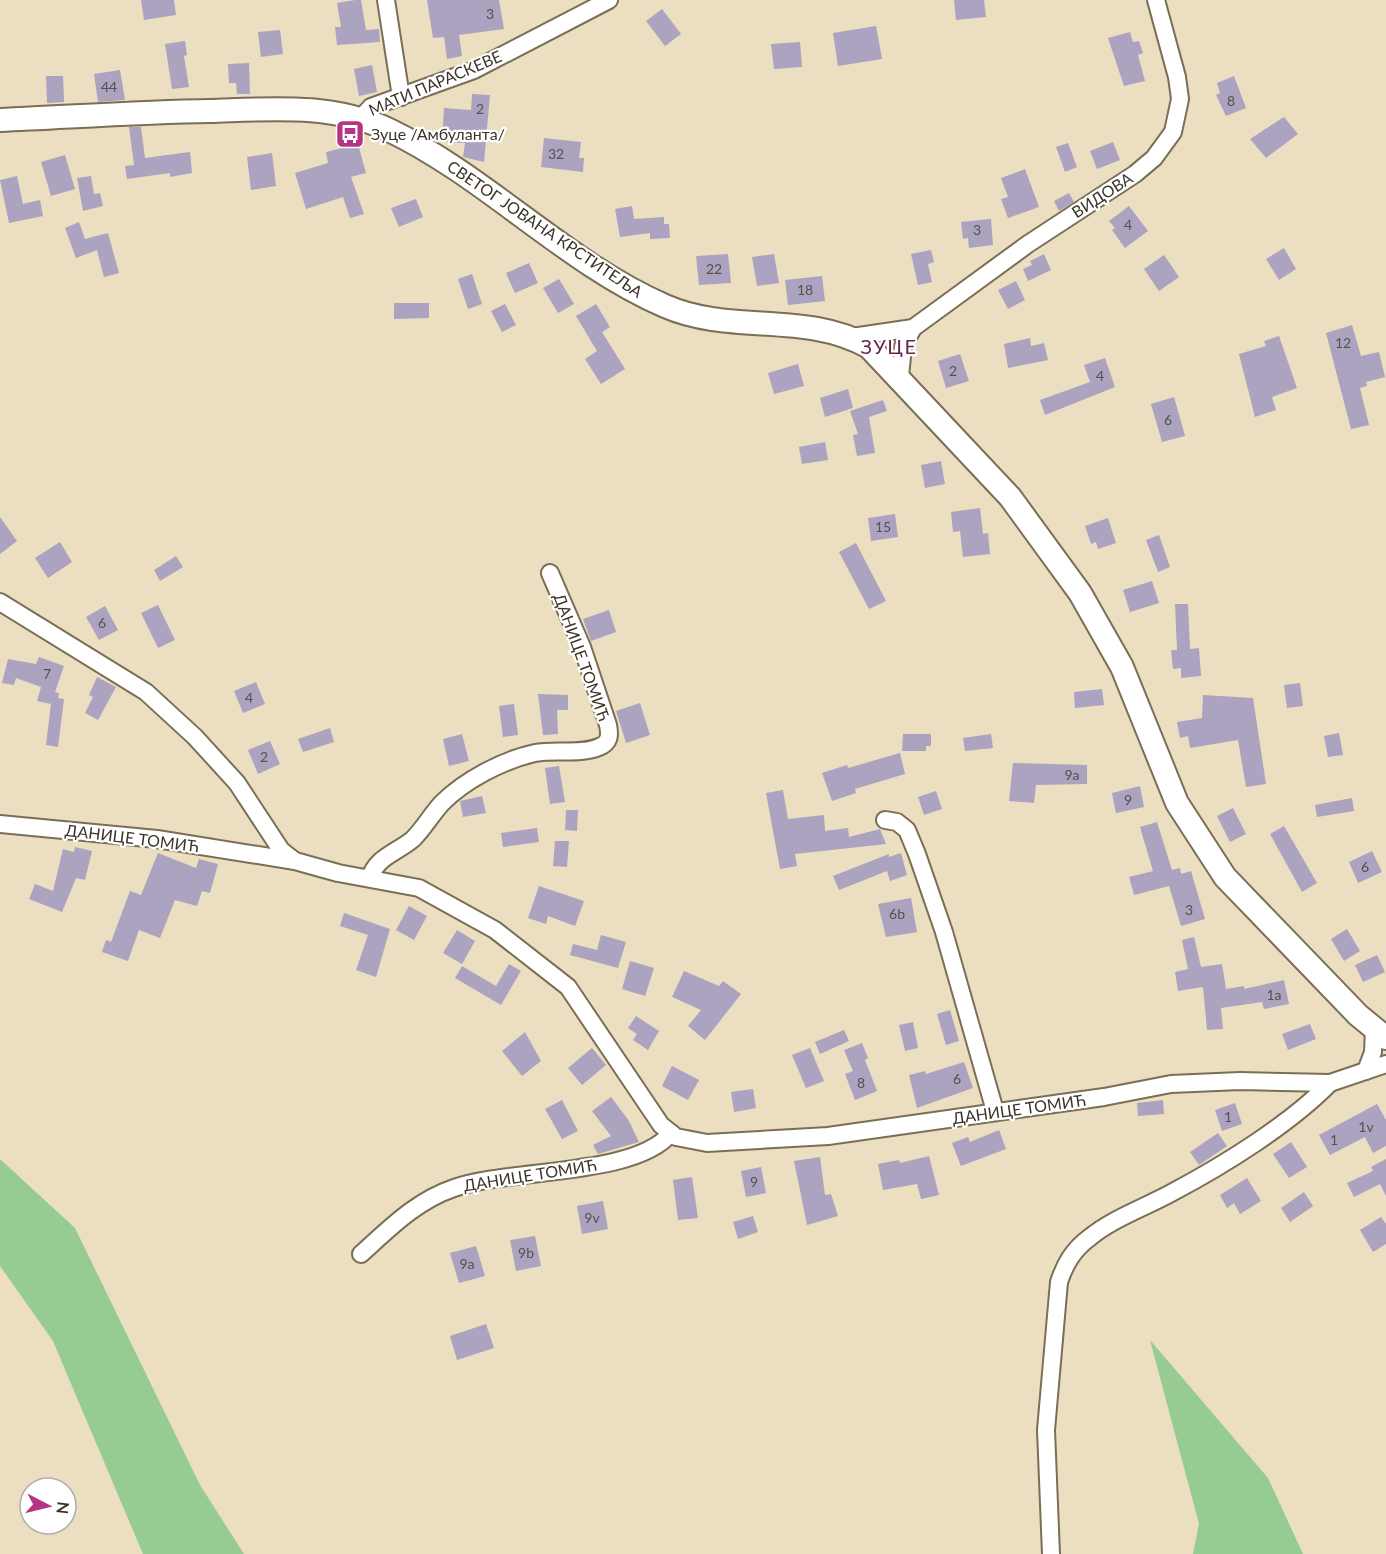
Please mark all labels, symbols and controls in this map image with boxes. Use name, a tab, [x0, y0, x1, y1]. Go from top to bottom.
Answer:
house number: 3	[486, 5, 494, 22]
street label: МАТИ ПАРАСКЕВЕ	[366, 46, 504, 119]
house number: 44	[101, 78, 117, 95]
house number: 8	[1227, 92, 1235, 109]
house number: 2	[476, 100, 484, 117]
bus stop icon: Зуце /Амбуланта/	[334, 118, 366, 150]
place label: Зуце /Амбуланта/	[371, 124, 505, 143]
house number: 32	[548, 145, 564, 162]
street label: СВЕТОГ ЈОВАНА КРСТИТЕЉА	[444, 156, 647, 301]
street label: ВИДОВА	[1068, 168, 1136, 221]
house number: 4	[1124, 216, 1132, 233]
house number: 3	[973, 221, 981, 238]
house number: 22	[706, 260, 722, 277]
house number: 18	[797, 281, 813, 298]
district label: ЗУЦЕ	[861, 334, 918, 358]
house number: 12	[1335, 334, 1351, 351]
house number: 2	[949, 362, 957, 379]
house number: 4	[1096, 367, 1104, 384]
house number: 6	[1164, 411, 1172, 428]
house number: 15	[875, 518, 891, 535]
street label: ДАНИЦЕ ТОМИЋ	[551, 590, 614, 723]
house number: 6	[98, 614, 106, 631]
house number: 7	[43, 665, 51, 682]
house number: 4	[245, 689, 253, 706]
house number: 2	[260, 748, 268, 765]
house number: 9a	[1064, 766, 1080, 783]
house number: 9	[1124, 791, 1132, 808]
street label: ДАНИЦЕ ТОМИЋ	[64, 820, 200, 855]
house number: 6	[1361, 858, 1369, 875]
house number: 3	[1185, 901, 1193, 918]
house number: 6b	[889, 905, 905, 922]
house number: 1a	[1266, 986, 1282, 1003]
house number: 6	[953, 1070, 961, 1087]
house number: 8	[857, 1074, 865, 1091]
street label: ДАНИЦЕ ТОМИЋ	[951, 1090, 1087, 1127]
house number: 1	[1224, 1108, 1232, 1125]
house number: 1v	[1358, 1118, 1374, 1135]
house number: 1	[1330, 1131, 1338, 1148]
street label: ДАНИЦЕ ТОМИЋ	[462, 1155, 598, 1194]
house number: 9	[750, 1173, 758, 1190]
house number: 9v	[584, 1209, 600, 1226]
house number: 9b	[518, 1244, 534, 1261]
house number: 9a	[459, 1255, 475, 1272]
north arrow	[18, 1476, 78, 1536]
text: N	[53, 1501, 74, 1515]

